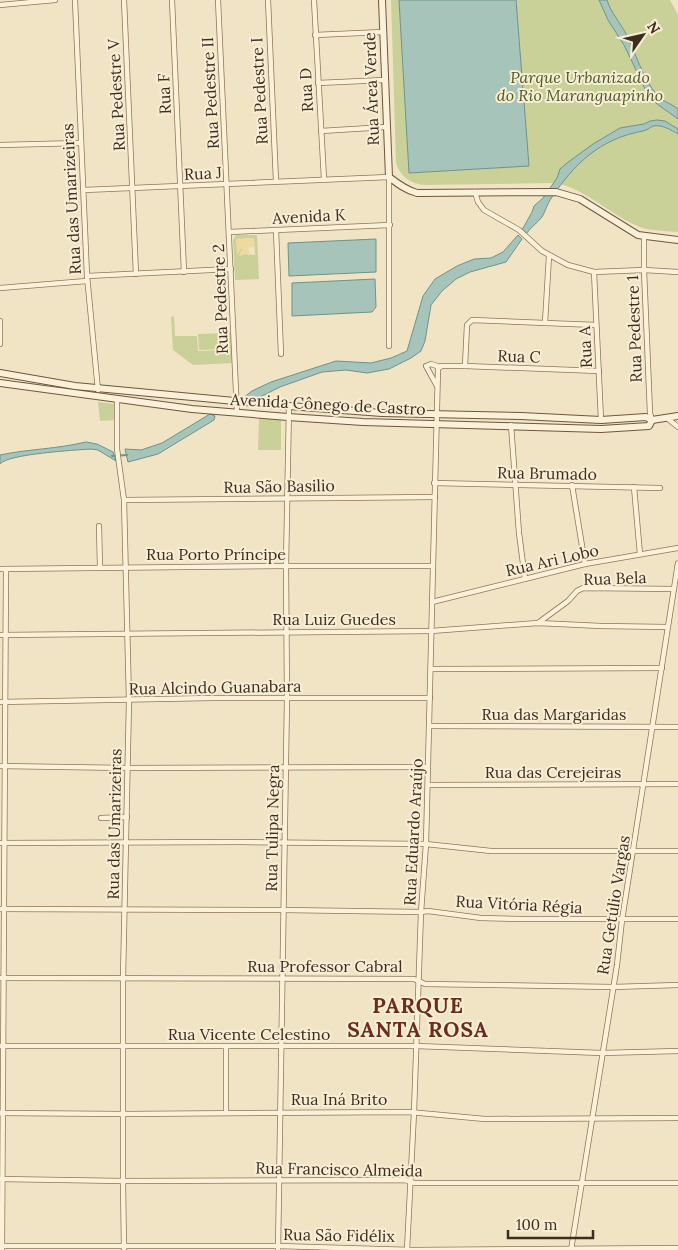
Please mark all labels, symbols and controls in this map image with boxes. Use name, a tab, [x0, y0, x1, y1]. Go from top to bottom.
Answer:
north arrow	[618, 10, 668, 60]
text: N	[643, 18, 664, 37]
street label: Rua Área Verde	[359, 32, 383, 146]
street label: Rua Pedestre II	[197, 36, 223, 150]
street label: Rua Pedestre I	[246, 37, 272, 145]
street label: Rua Pedestre V	[103, 38, 129, 152]
street label: Rua D	[295, 67, 317, 112]
park label: Parque Urbanizado do Rio Maranguapinho	[497, 67, 663, 105]
street label: Rua F	[153, 73, 175, 115]
street label: Rua das Umarizeiras	[57, 123, 85, 275]
street label: Rua J	[183, 162, 223, 184]
street label: Avenida K	[271, 204, 346, 228]
street label: Rua Pedestre 2	[208, 244, 232, 354]
street label: Rua Pedestre 1	[622, 275, 646, 383]
street label: Rua A	[574, 324, 596, 369]
street label: Rua C	[497, 345, 541, 367]
street label: Avenida Cônego de Castro	[229, 389, 426, 419]
street label: Rua Brumado	[497, 462, 597, 484]
street label: Rua São Basilio	[223, 475, 335, 497]
street label: Rua Ari Lobo	[503, 540, 601, 580]
street label: Rua Porto Príncipe	[146, 544, 286, 564]
street label: Rua Bela	[583, 567, 647, 589]
street label: Rua Luiz Guedes	[272, 609, 396, 629]
street label: Rua Alcindo Guanabara	[128, 675, 302, 699]
street label: Rua das Margaridas	[481, 704, 627, 724]
street label: Rua das Umarizeiras	[103, 748, 125, 900]
street label: Rua Eduardo Araújo	[399, 758, 427, 906]
street label: Rua das Cerejeiras	[485, 762, 621, 782]
street label: Rua Tulipa Negra	[261, 764, 283, 892]
street label: Rua Getúlio Vargas	[592, 834, 634, 976]
street label: Rua Vitória Régia	[455, 891, 583, 917]
street label: Rua Professor Cabral	[247, 956, 403, 976]
district label: PARQUE SANTA ROSA	[347, 992, 489, 1043]
street label: Rua Vicente Celestino	[168, 1024, 330, 1044]
street label: Rua Iná Brito	[291, 1089, 387, 1109]
street label: Rua Francisco Almeida	[255, 1158, 423, 1180]
scale bar	[508, 1208, 593, 1240]
text: 100 m	[516, 1215, 557, 1234]
street label: Rua São Fidélix	[283, 1224, 396, 1246]

